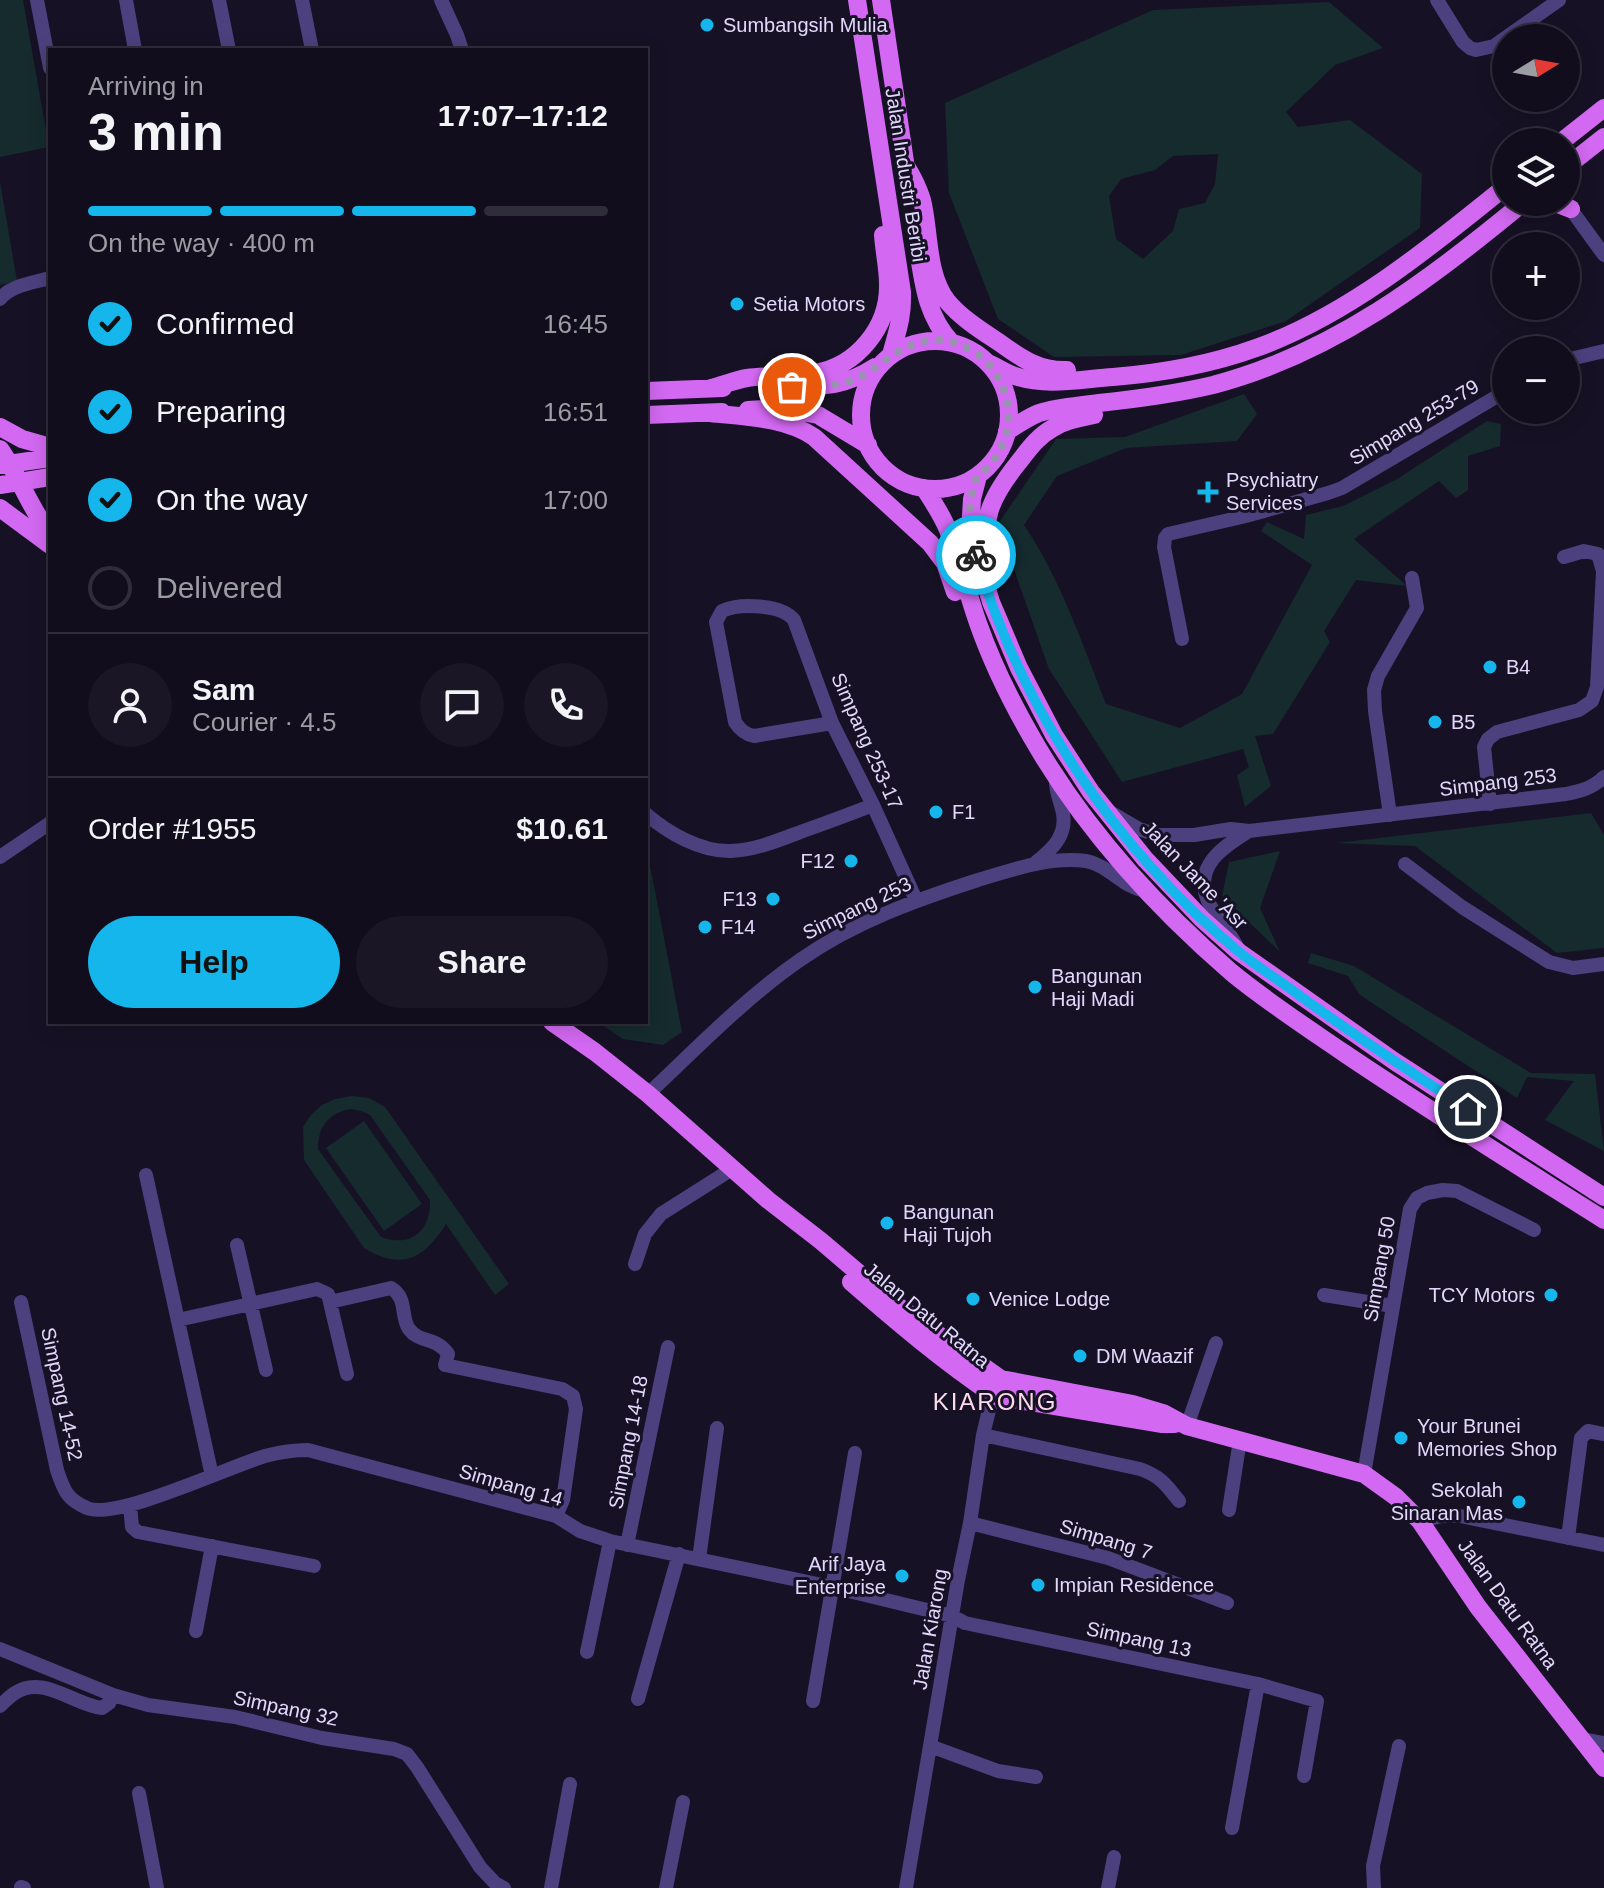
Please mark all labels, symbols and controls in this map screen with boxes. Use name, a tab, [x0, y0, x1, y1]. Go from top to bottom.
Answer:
place label: Sumbangsih Mulia	[723, 14, 888, 36]
marker: Sumbangsih Mulia	[698, 16, 716, 34]
north arrow	[1492, 24, 1580, 112]
map controls	[1492, 24, 1580, 424]
text: Arriving in	[88, 71, 204, 101]
street label: Jalan Industri Beribi	[881, 87, 931, 263]
text: 17:07–17:12	[438, 99, 608, 132]
text: 3 min	[88, 103, 224, 161]
button: layers	[1492, 128, 1580, 216]
text: On the way · 400 m	[88, 228, 315, 258]
button: +	[1492, 232, 1580, 320]
place label: Setia Motors	[753, 293, 865, 315]
marker: Setia Motors	[728, 295, 746, 313]
icon: check	[88, 302, 132, 346]
text: Confirmed	[156, 307, 294, 340]
text: 16:45	[543, 309, 608, 339]
button: −	[1492, 336, 1580, 424]
pin	[758, 353, 826, 421]
icon: bag	[770, 365, 814, 409]
street label: Simpang 253-79	[1345, 375, 1483, 469]
icon: check	[88, 390, 132, 434]
text: Preparing	[156, 395, 286, 428]
text: 16:51	[543, 397, 608, 427]
place label: Psychiatry Services	[1226, 469, 1318, 514]
icon: check	[88, 478, 132, 522]
marker: Psychiatry Services	[1197, 481, 1219, 503]
text: On the way	[156, 483, 308, 516]
text: 17:00	[543, 485, 608, 515]
courier	[936, 515, 1016, 595]
icon: bike	[954, 533, 998, 577]
text: Delivered	[156, 571, 283, 604]
place label: B4	[1506, 656, 1530, 678]
marker: B4	[1481, 658, 1499, 676]
button: person	[88, 663, 172, 747]
button: chat	[420, 663, 504, 747]
button: phone	[524, 663, 608, 747]
street label: Simpang 253-17	[827, 669, 907, 813]
text: Sam	[192, 673, 255, 706]
text: Courier · 4.5	[192, 707, 337, 737]
place label: B5	[1451, 711, 1475, 733]
marker: B5	[1426, 713, 1444, 731]
street label: Simpang 253	[1438, 764, 1558, 800]
place label: F1	[952, 801, 975, 823]
marker: F1	[927, 803, 945, 821]
text: Order #1955	[88, 812, 256, 845]
text: $10.61	[516, 812, 608, 845]
street label: Jalan Jame 'Asr	[1138, 816, 1252, 934]
place label: F12	[801, 850, 835, 872]
marker: F12	[842, 852, 860, 870]
street label: Simpang 253	[799, 872, 915, 944]
place label: F13	[723, 888, 757, 910]
marker: F13	[764, 890, 782, 908]
button: Help	[88, 916, 340, 1008]
button: Share	[356, 916, 608, 1008]
place label: F14	[721, 916, 755, 938]
marker: F14	[696, 918, 714, 936]
place label: Bangunan Haji Madi	[1051, 965, 1142, 1010]
marker: Bangunan Haji Madi	[1026, 978, 1044, 996]
pin	[1434, 1075, 1502, 1143]
icon: home	[1446, 1087, 1490, 1131]
place label: Bangunan Haji Tujoh	[903, 1201, 994, 1246]
marker: Bangunan Haji Tujoh	[878, 1214, 896, 1232]
street label: Simpang 50	[1359, 1215, 1399, 1323]
street label: Jalan Datu Ratna	[860, 1258, 995, 1373]
place label: TCY Motors	[1429, 1284, 1535, 1306]
marker: TCY Motors	[1542, 1286, 1560, 1304]
place label: Venice Lodge	[989, 1288, 1110, 1310]
marker: Venice Lodge	[964, 1290, 982, 1308]
street label: Simpang 14-52	[37, 1325, 87, 1463]
place label: DM Waazif	[1096, 1345, 1193, 1367]
marker: DM Waazif	[1071, 1347, 1089, 1365]
street label: Simpang 14-18	[604, 1373, 652, 1511]
district label: KIARONG	[933, 1388, 1057, 1415]
place label: Your Brunei Memories Shop	[1417, 1415, 1557, 1460]
marker: Your Brunei Memories Shop	[1392, 1429, 1410, 1447]
street label: Simpang 14	[457, 1460, 565, 1510]
place label: Sekolah Sinaran Mas	[1391, 1479, 1503, 1524]
marker: Sekolah Sinaran Mas	[1510, 1493, 1528, 1511]
street label: Simpang 7	[1057, 1515, 1155, 1563]
street label: Jalan Datu Ratna	[1454, 1535, 1563, 1674]
place label: Arif Jaya Enterprise	[795, 1553, 887, 1598]
marker: Arif Jaya Enterprise	[893, 1567, 911, 1585]
street label: Jalan Kiarong	[909, 1567, 951, 1691]
place label: Impian Residence	[1054, 1574, 1214, 1596]
marker: Impian Residence	[1029, 1576, 1047, 1594]
street label: Simpang 13	[1085, 1617, 1193, 1661]
street label: Simpang 32	[232, 1686, 340, 1730]

